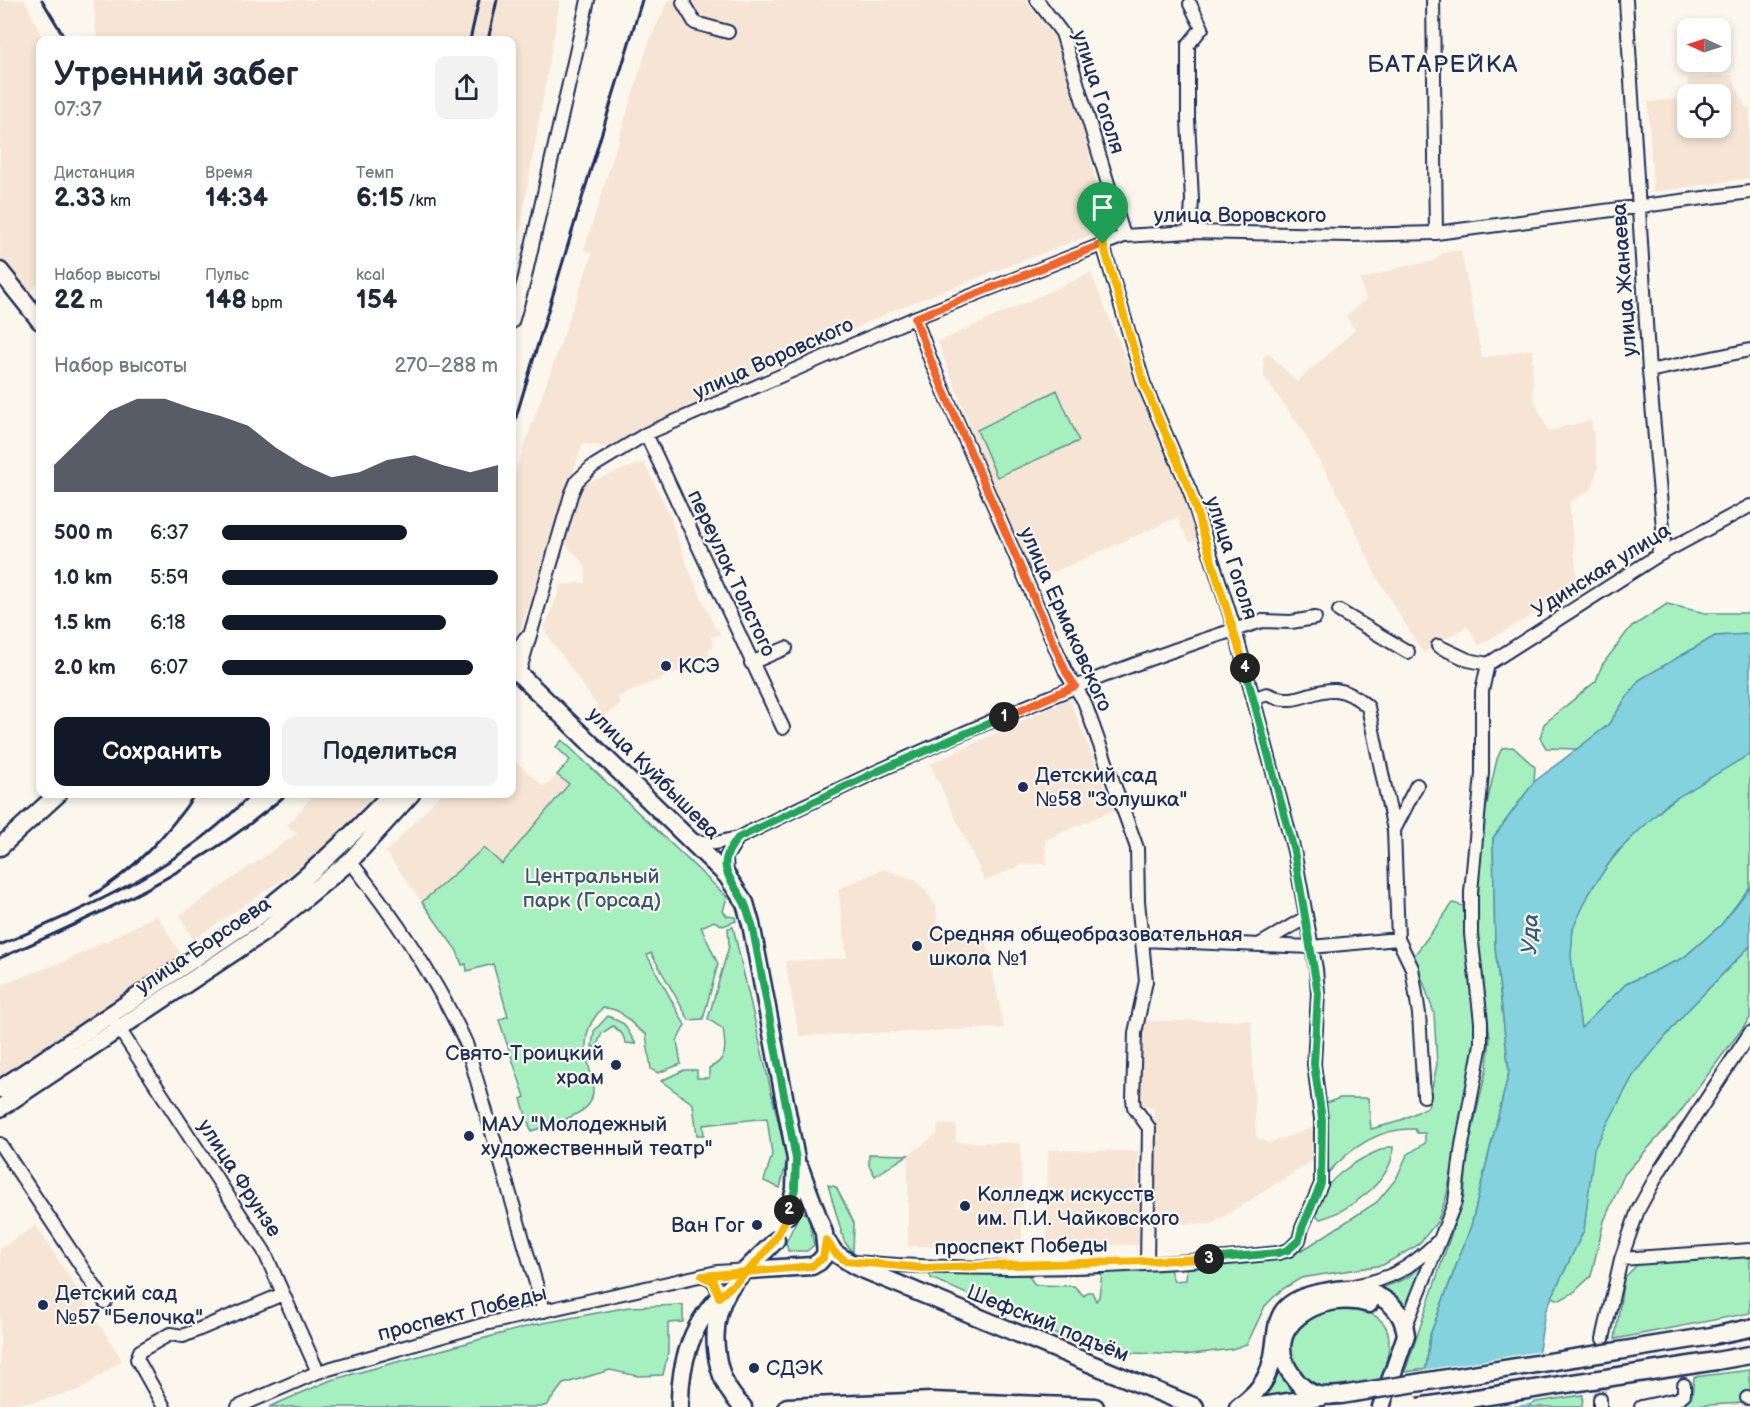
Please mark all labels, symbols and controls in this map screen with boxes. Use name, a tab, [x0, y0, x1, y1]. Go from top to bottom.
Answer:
north arrow	[1677, 18, 1731, 72]
map controls	[1677, 18, 1731, 138]
street label: улица Гоголя	[1067, 27, 1130, 157]
district label: БАТАРЕЙКА	[1367, 50, 1519, 79]
text: Утренний забег	[54, 55, 299, 95]
button: share	[435, 56, 498, 119]
button: locate	[1677, 84, 1731, 138]
text: 07:37	[54, 98, 102, 122]
text: Дистанция	[54, 164, 135, 183]
text: Время	[205, 164, 253, 183]
text: Темп	[356, 164, 394, 183]
pin	[1077, 182, 1128, 244]
text: 2.33	[54, 183, 106, 214]
text: 14:34	[205, 183, 268, 214]
text: 6:15	[356, 183, 404, 214]
icon: arrive	[1086, 191, 1119, 224]
text: km	[106, 192, 131, 211]
text: /km	[404, 192, 437, 211]
street label: улица Жанаева	[1607, 202, 1642, 358]
street label: улица Воровского	[1154, 203, 1326, 228]
text: Набор высоты	[54, 266, 161, 285]
text: Пульс	[205, 266, 249, 285]
text: kcal	[356, 266, 385, 285]
text: 22	[54, 285, 85, 316]
text: 148	[205, 285, 247, 316]
text: 154	[356, 285, 397, 316]
text: m	[85, 294, 103, 313]
text: bpm	[247, 294, 283, 313]
street label: улица Воровского	[689, 312, 857, 405]
text: Набор высоты	[54, 354, 187, 378]
text: 270–288 m	[394, 354, 498, 378]
street label: переулок Толстого	[682, 486, 781, 661]
street label: улица Гоголя	[1200, 493, 1263, 623]
street label: Удинская улица	[1527, 517, 1676, 623]
text: 500 m	[54, 521, 113, 545]
text: 6:37	[150, 521, 188, 545]
street label: улица Ермаковского	[1014, 523, 1117, 715]
text: 1.0 km	[54, 566, 112, 590]
text: 5:59	[150, 566, 189, 590]
text: 1.5 km	[54, 611, 111, 635]
text: 6:18	[150, 611, 186, 635]
pin: 4	[1230, 653, 1260, 683]
place label: КСЭ	[678, 654, 720, 679]
text: 2.0 km	[54, 656, 116, 680]
text: 6:07	[150, 656, 188, 680]
text: 4	[1240, 658, 1250, 677]
marker: КСЭ	[659, 659, 673, 673]
street label: улица Куйбышева	[582, 702, 725, 845]
pin: 1	[989, 702, 1019, 732]
text: 1	[1001, 707, 1007, 726]
button: Сохранить	[54, 717, 270, 786]
button: Поделиться	[282, 717, 498, 786]
place label: Детский сад №58 "Золушка"	[1035, 763, 1187, 812]
marker: Детский сад №58 "Золушка"	[1016, 780, 1030, 794]
park label: Центральный парк (Горсад)	[523, 864, 661, 913]
street label: улица Борсоева	[131, 891, 276, 1000]
water label: Уда	[1516, 913, 1545, 955]
place label: Средняя общеобразовательная школа №1	[929, 922, 1243, 971]
marker: Средняя общеобразовательная школа №1	[910, 939, 924, 953]
place label: Свято-Троицкий храм	[445, 1041, 604, 1090]
marker: Свято-Троицкий храм	[609, 1058, 623, 1072]
place label: МАУ "Молодежный художественный театр"	[481, 1112, 712, 1161]
street label: улица Фрунзе	[192, 1115, 287, 1242]
marker: МАУ "Молодежный художественный театр"	[462, 1129, 476, 1143]
place label: Колледж искусств им. П.И. Чайковского	[977, 1182, 1179, 1231]
pin: 2	[774, 1195, 804, 1225]
marker: Колледж искусств им. П.И. Чайковского	[958, 1199, 972, 1213]
text: 2	[784, 1200, 794, 1219]
place label: Ван Гог	[671, 1213, 745, 1238]
marker: Ван Гог	[750, 1218, 764, 1232]
street label: проспект Победы	[934, 1232, 1108, 1261]
pin: 3	[1194, 1244, 1224, 1274]
text: 3	[1204, 1249, 1214, 1268]
street label: Шефский подъём	[963, 1279, 1133, 1367]
street label: проспект Победы	[375, 1280, 549, 1347]
place label: Детский сад №57 "Белочка"	[55, 1281, 203, 1330]
marker: Детский сад №57 "Белочка"	[36, 1298, 50, 1312]
place label: СДЭК	[766, 1356, 823, 1381]
marker: СДЭК	[747, 1361, 761, 1375]

